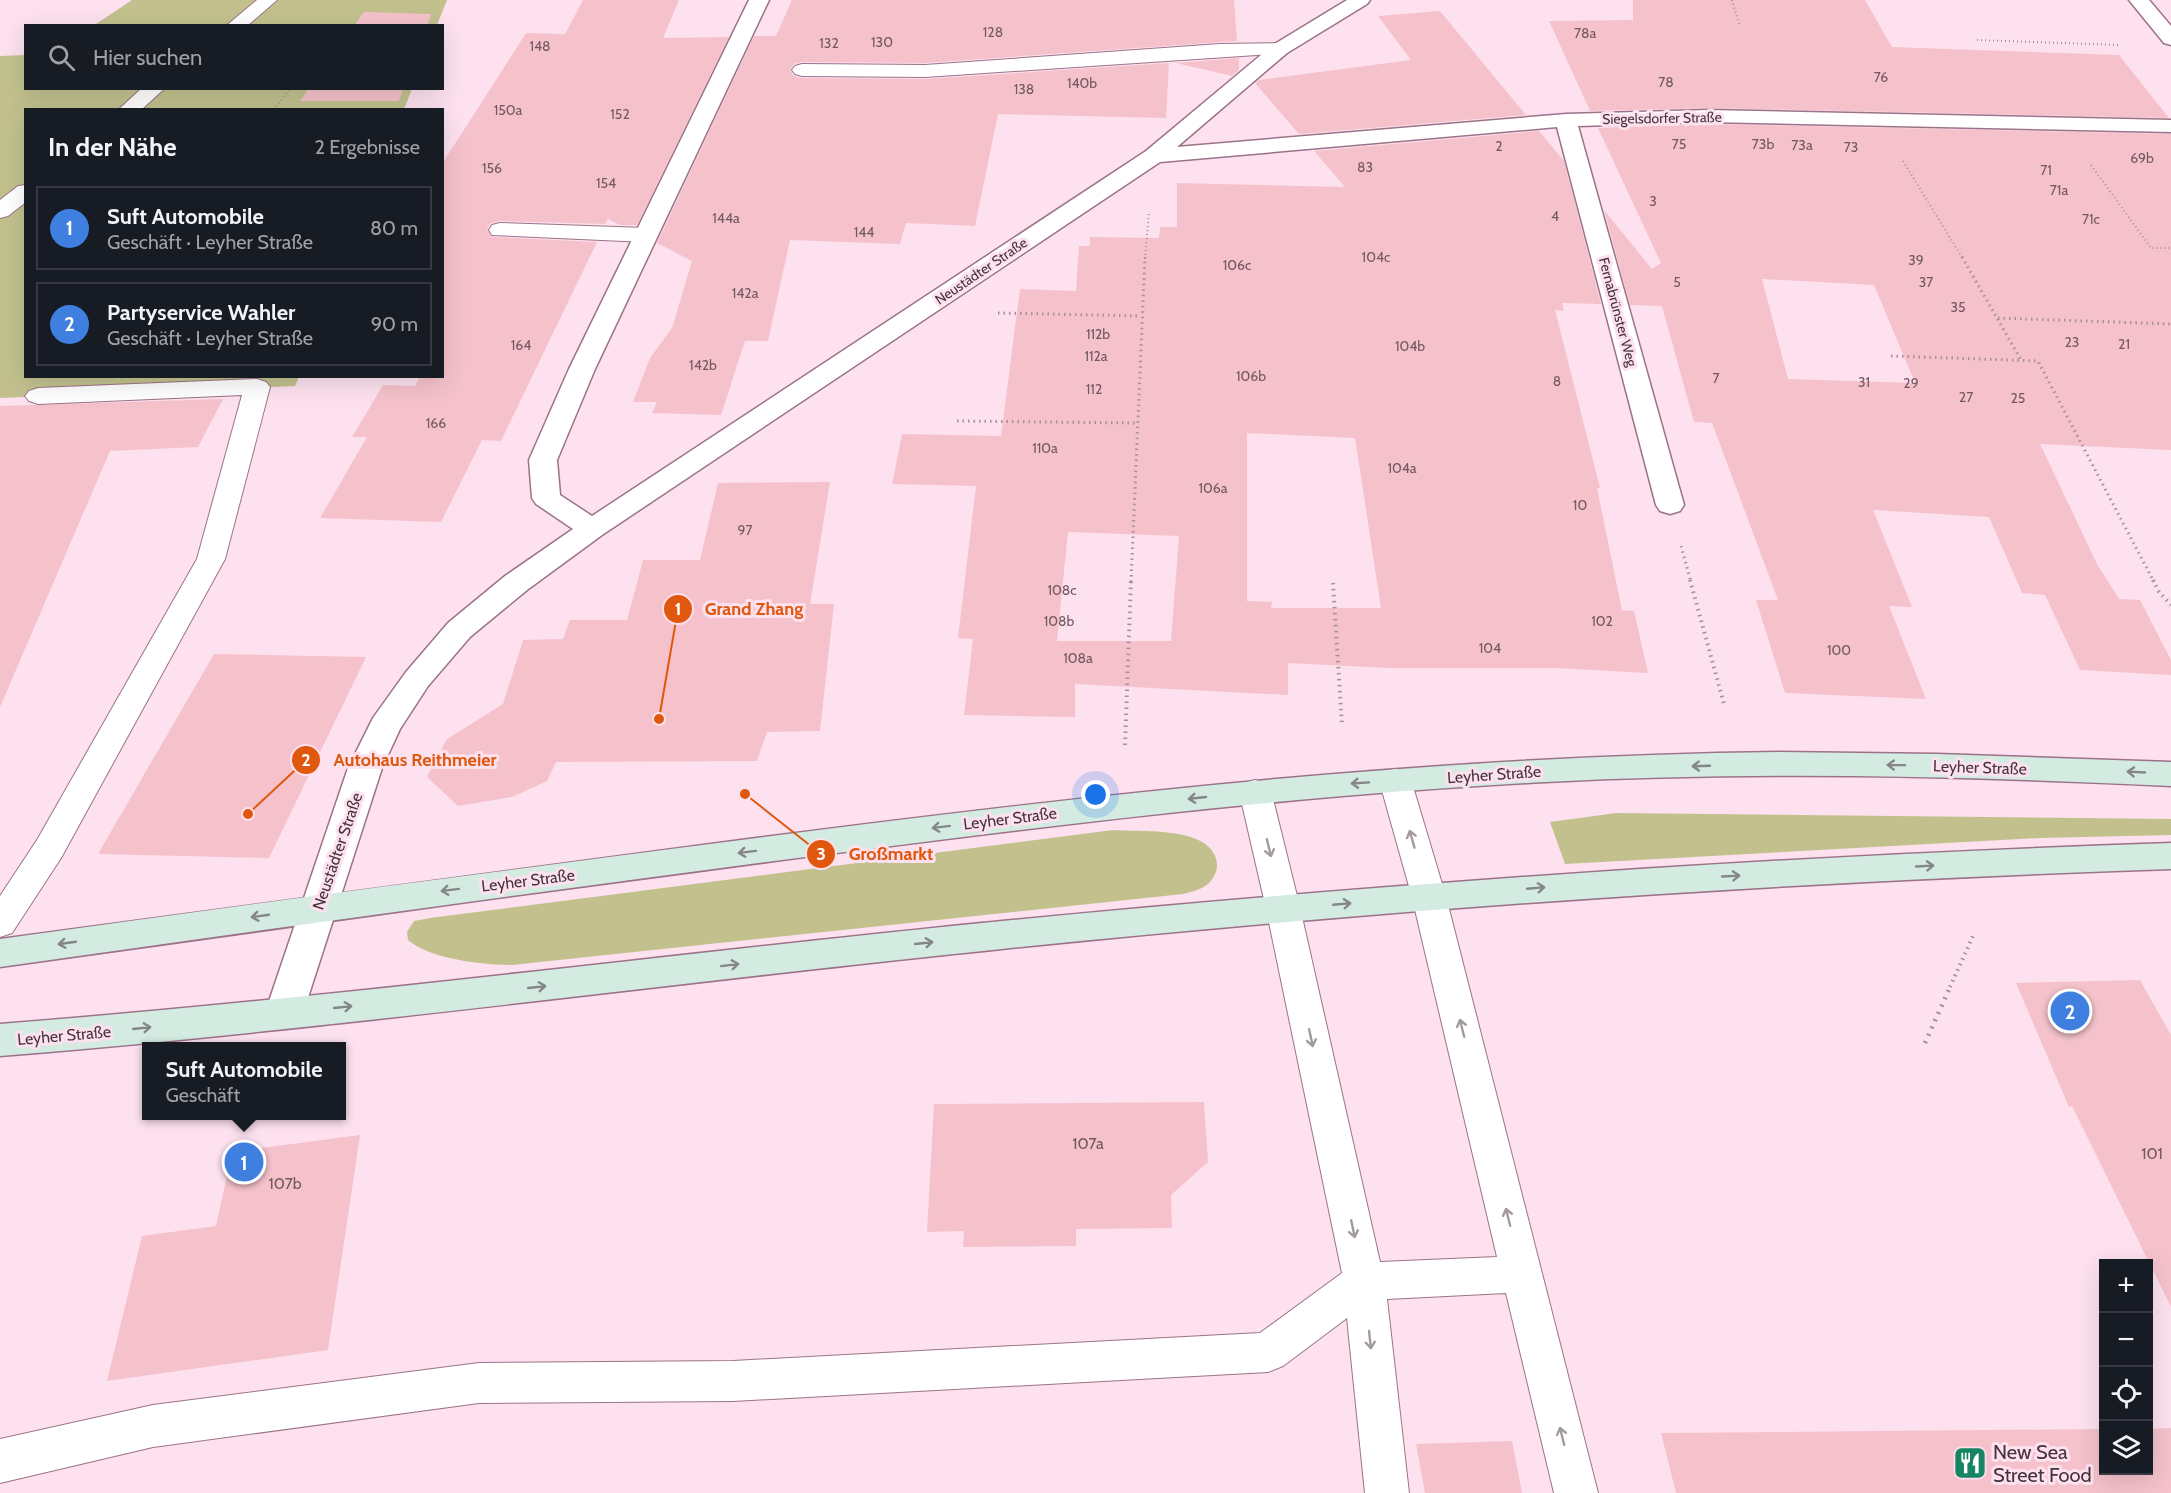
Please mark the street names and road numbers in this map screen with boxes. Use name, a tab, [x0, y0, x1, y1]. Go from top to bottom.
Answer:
street label: Siegelsdorfer Straße	[1602, 108, 1722, 128]
street label: Neustädter Straße	[931, 233, 1031, 309]
street label: Fernabrünster Weg	[1595, 255, 1641, 370]
street label: Leyher Straße	[1933, 756, 2027, 779]
street label: Leyher Straße	[1446, 762, 1542, 787]
street label: Neustädter Straße	[308, 790, 366, 912]
street label: Leyher Straße	[962, 803, 1058, 834]
street label: Leyher Straße	[480, 865, 576, 896]
street label: Leyher Straße	[16, 1022, 112, 1049]

